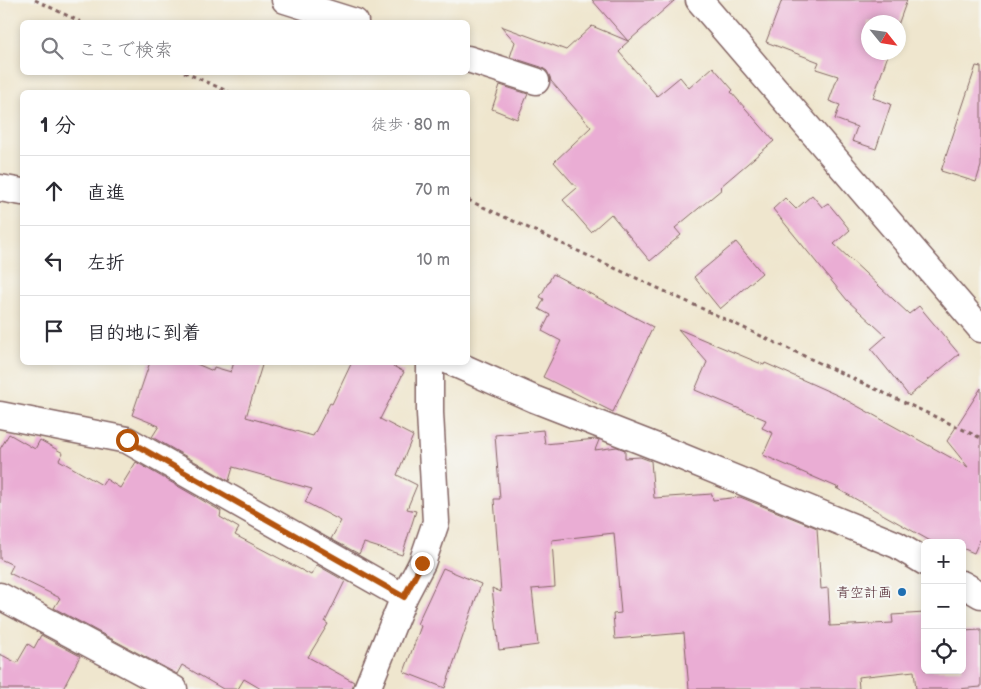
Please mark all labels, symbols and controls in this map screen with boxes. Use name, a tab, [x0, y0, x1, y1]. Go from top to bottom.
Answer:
north arrow	[861, 15, 906, 60]
search box	[20, 20, 470, 75]
icon: search	[38, 34, 66, 62]
text: ここで検索	[78, 39, 173, 62]
text: 1 分	[40, 113, 76, 138]
text: 徒歩 · 80 m	[371, 116, 450, 135]
icon: ahead	[40, 177, 68, 205]
text: 70 m	[415, 181, 450, 200]
text: 直進	[87, 182, 125, 205]
icon: left	[40, 247, 68, 275]
text: 10 m	[417, 251, 450, 270]
text: 左折	[87, 252, 125, 275]
icon: arrive	[40, 317, 68, 345]
text: 目的地に到着	[87, 322, 201, 345]
route start	[116, 429, 139, 452]
map controls	[921, 539, 966, 674]
button: +	[921, 539, 966, 584]
route end	[411, 552, 434, 575]
place label: 青空計画	[836, 584, 892, 601]
button: −	[921, 584, 966, 629]
marker: 青空計画	[896, 586, 908, 598]
button: locate	[921, 629, 966, 674]

